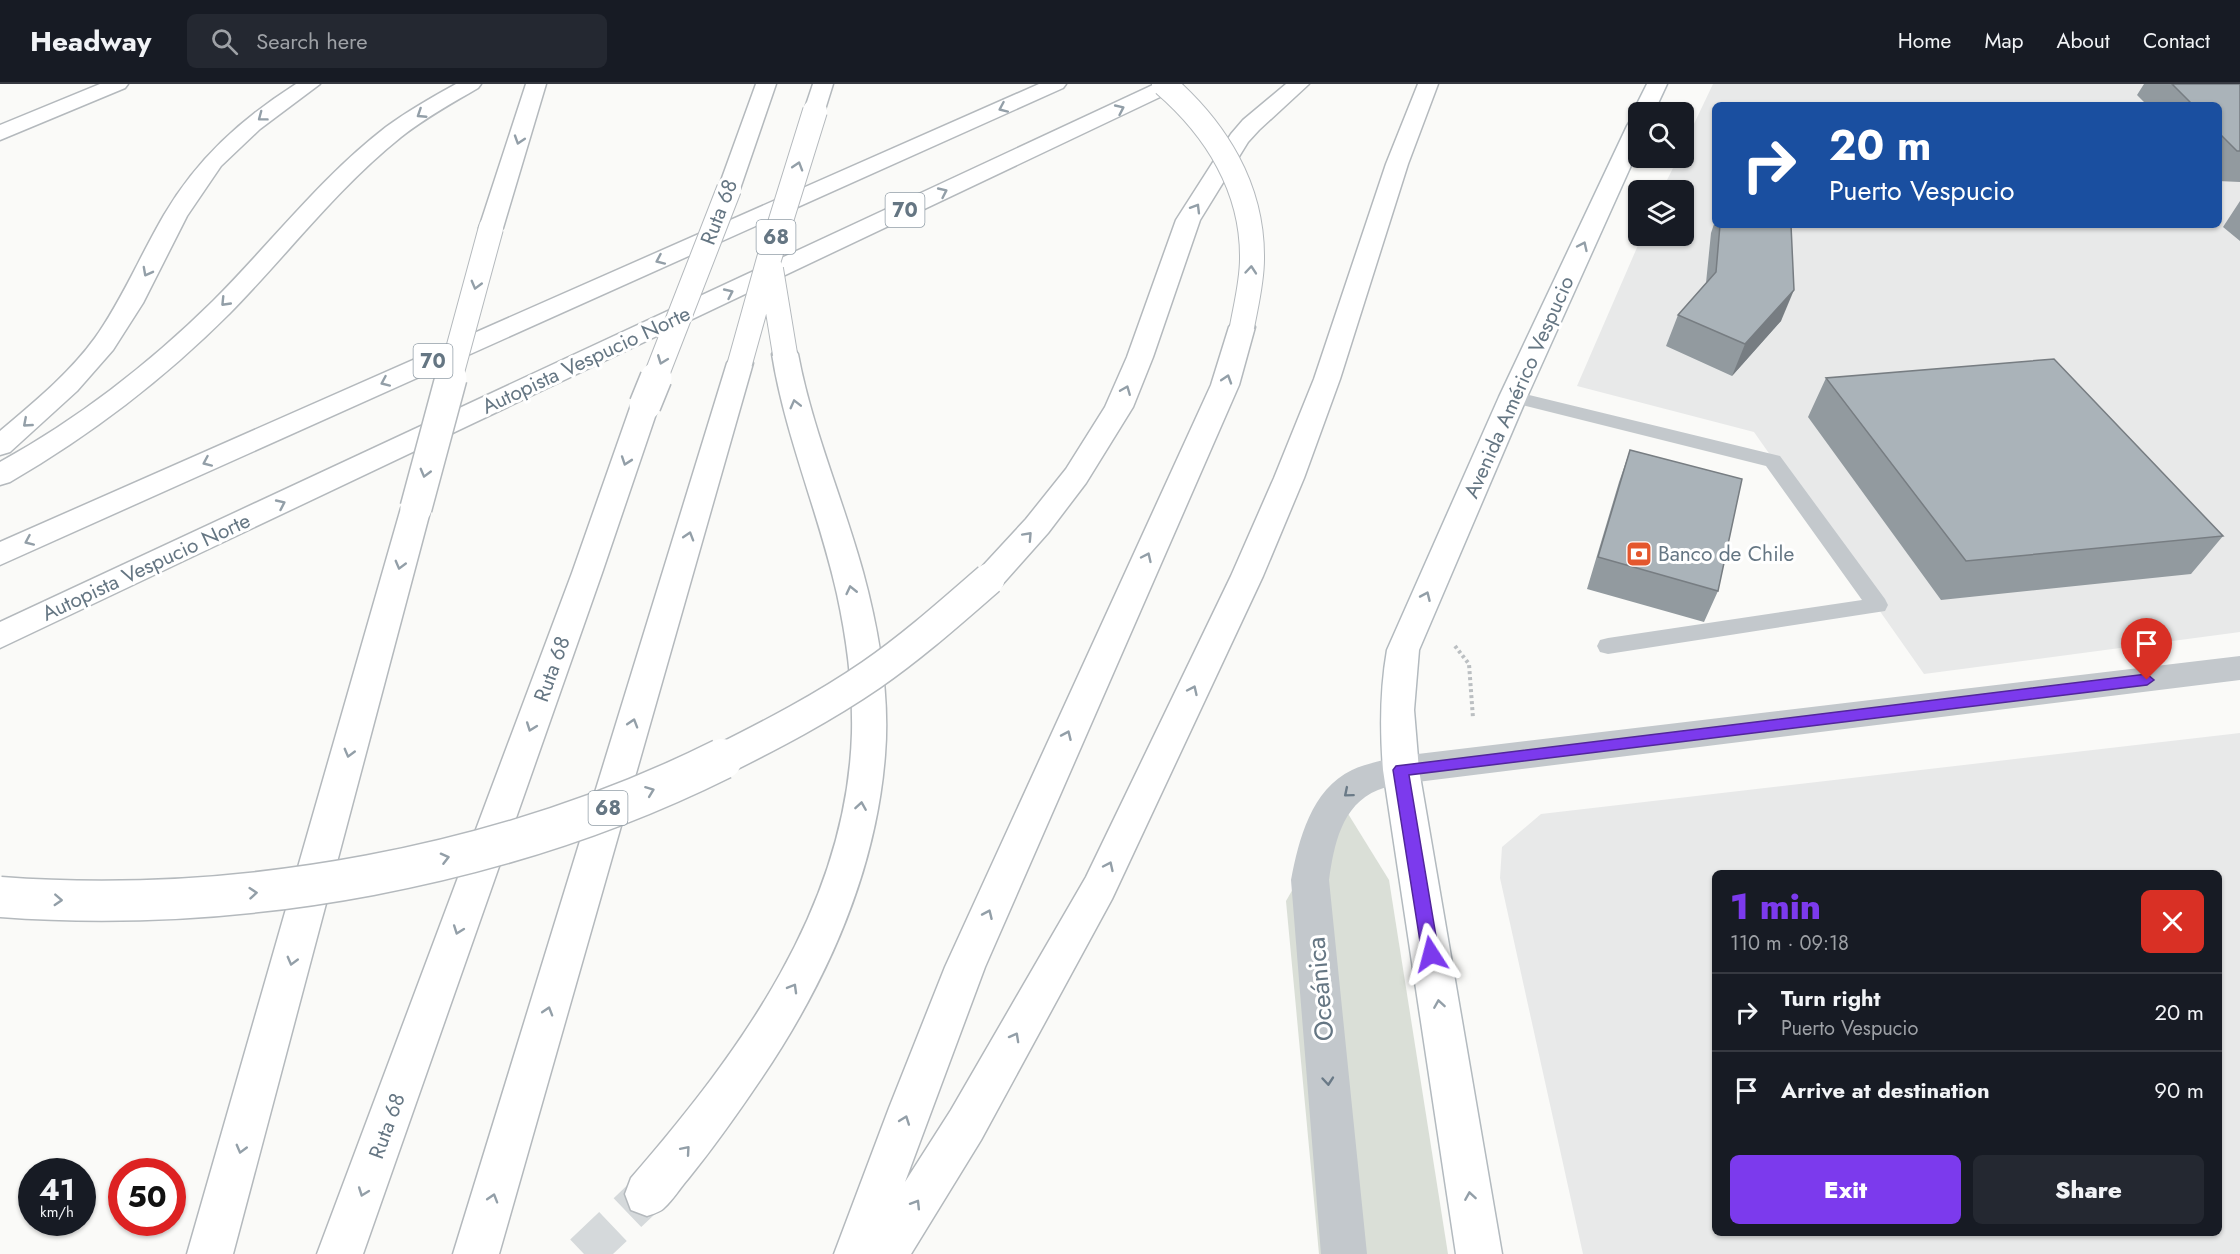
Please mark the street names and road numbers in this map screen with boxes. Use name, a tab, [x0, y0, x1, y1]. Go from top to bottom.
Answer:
street label: Ruta 68	[693, 175, 745, 249]
road number: 70	[886, 193, 924, 227]
road number: 68	[756, 220, 796, 254]
street label: Avenida Américo Vespucio	[1456, 271, 1582, 503]
street label: Autopista Vespucio Norte	[477, 298, 695, 422]
road number: 70	[414, 344, 452, 378]
street label: Autopista Vespucio Norte	[37, 505, 255, 629]
street label: Ruta 68	[526, 632, 578, 706]
road number: 68	[588, 791, 628, 825]
street label: Oceánica	[1297, 935, 1343, 1043]
street label: Ruta 68	[361, 1089, 413, 1163]

